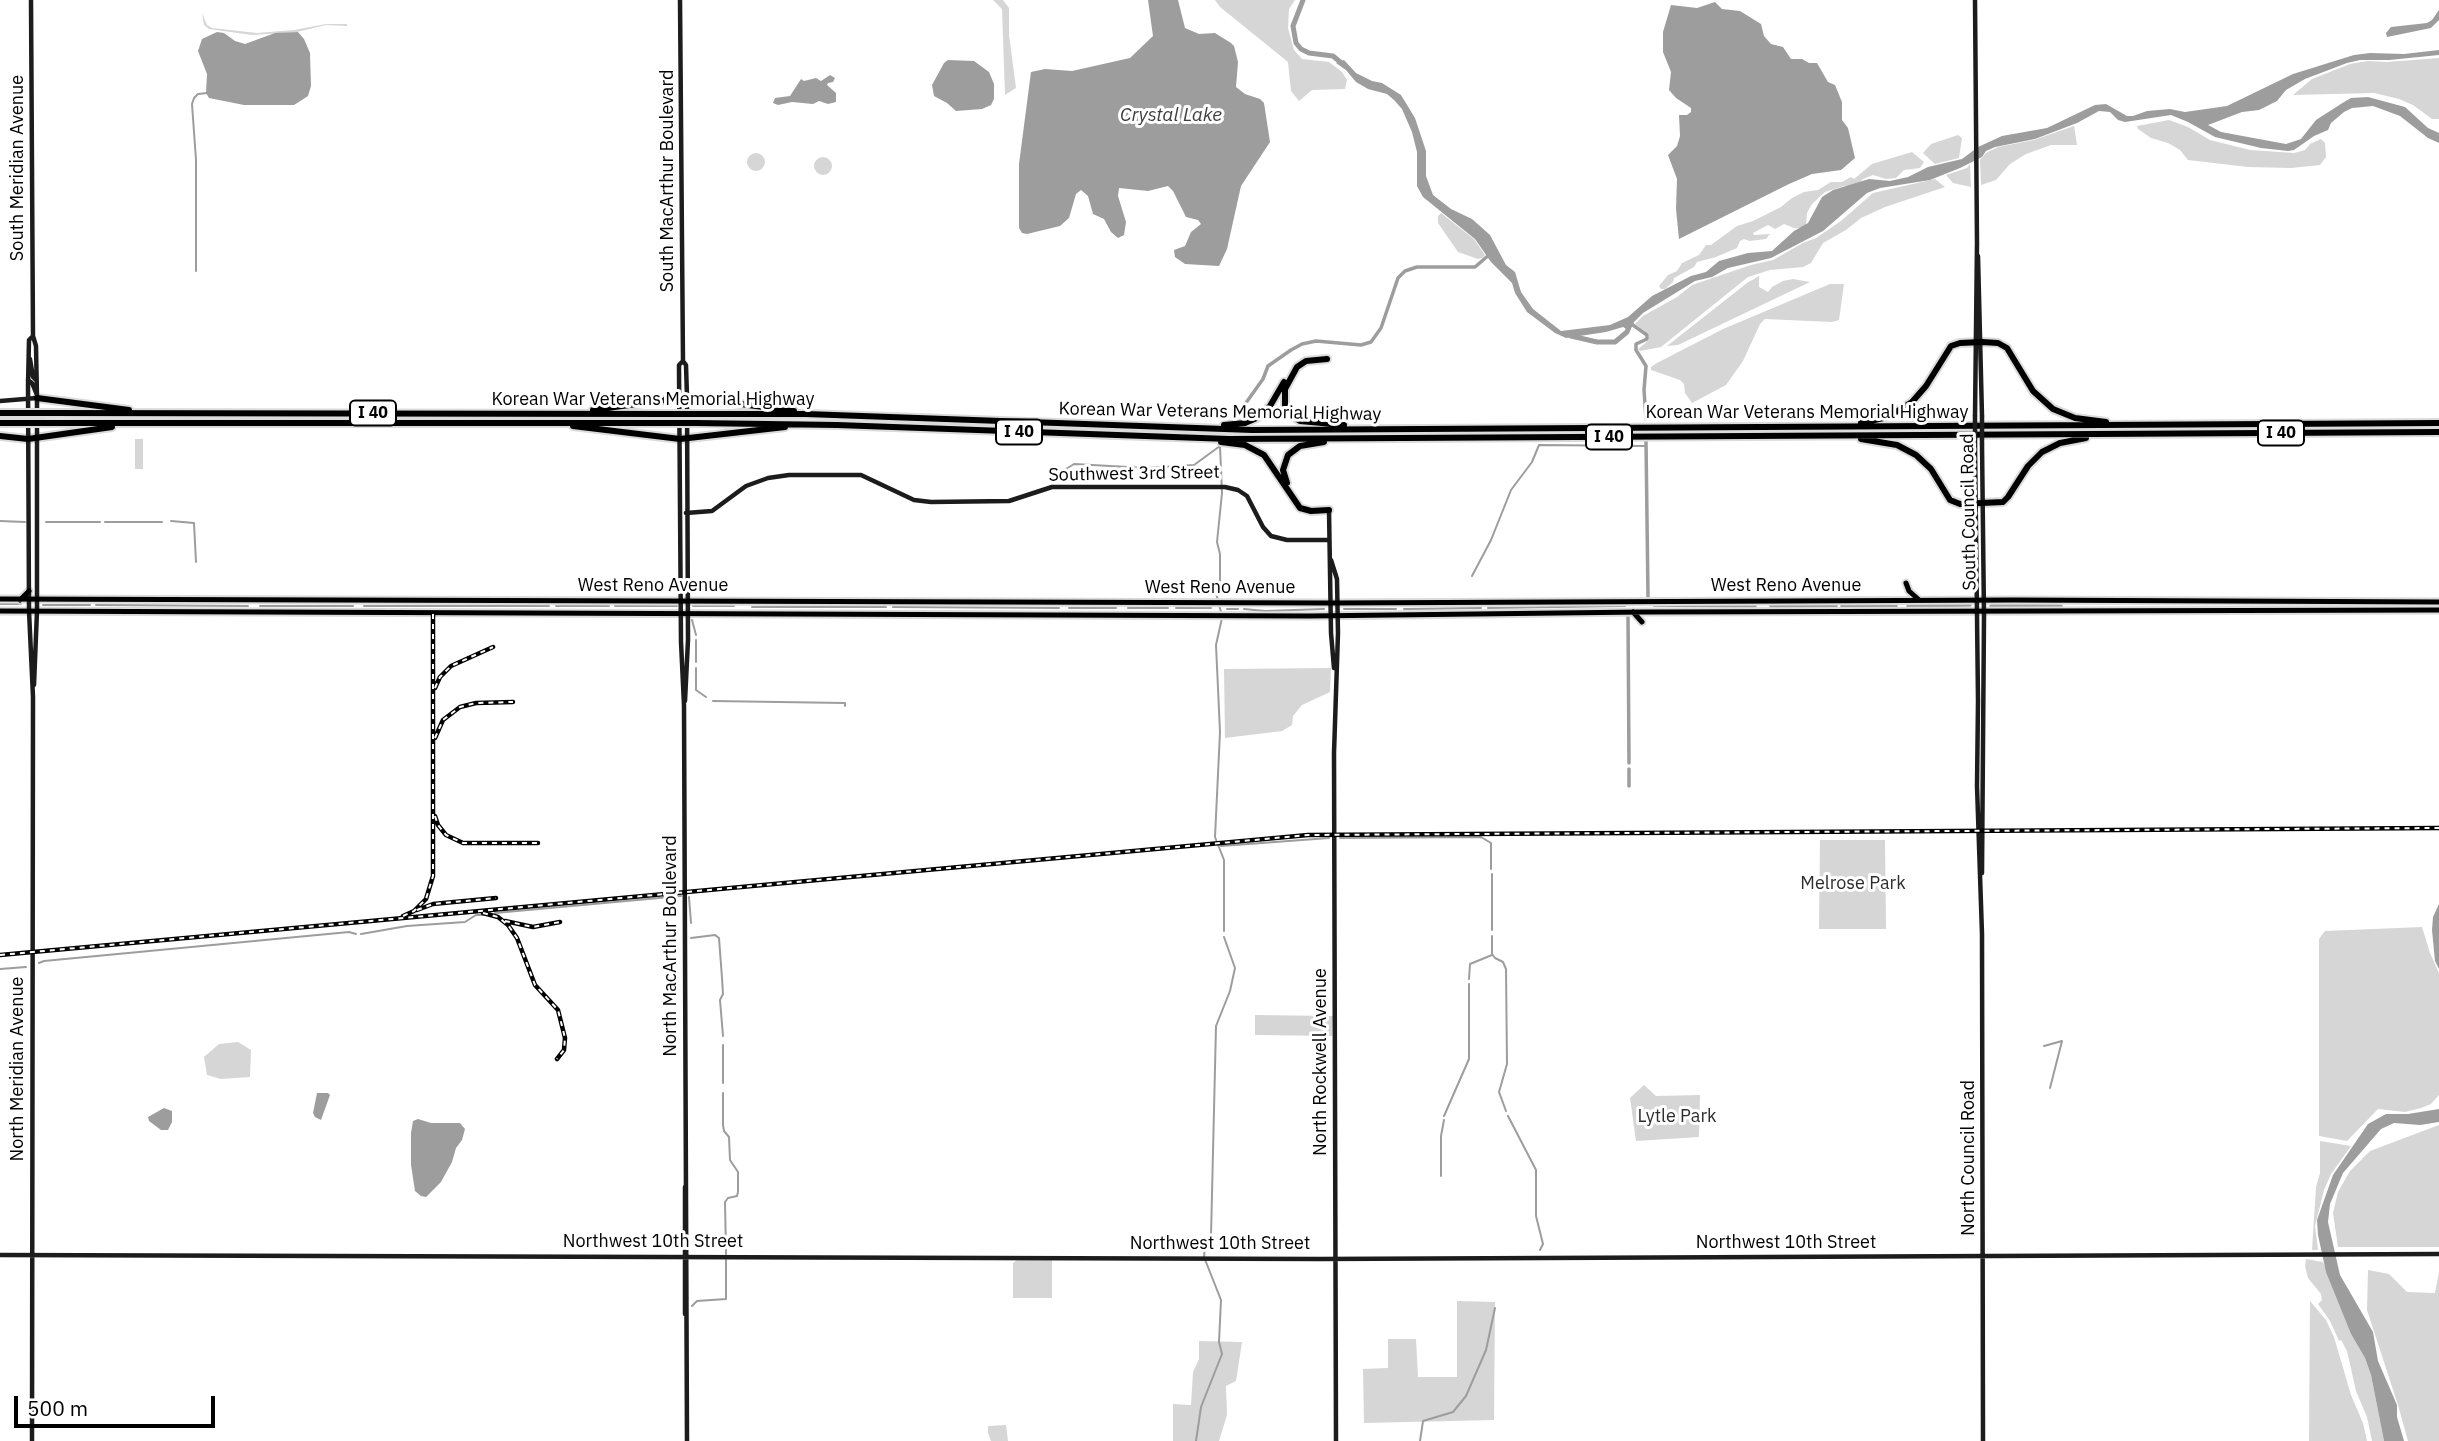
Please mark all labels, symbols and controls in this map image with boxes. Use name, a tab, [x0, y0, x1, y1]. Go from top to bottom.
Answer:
street label: South MacArthur Boulevard	[657, 70, 679, 292]
street label: South Meridian Avenue	[7, 75, 29, 261]
water label: Crystal Lake	[1120, 105, 1222, 127]
street label: Korean War Veterans Memorial Highway	[492, 389, 814, 411]
street label: Korean War Veterans Memorial Highway	[1058, 398, 1382, 426]
road number: I 40	[350, 400, 396, 426]
street label: Korean War Veterans Memorial Highway	[1646, 402, 1968, 424]
road number: I 40	[996, 420, 1042, 444]
road number: I 40	[2258, 420, 2304, 446]
road number: I 40	[1586, 424, 1632, 450]
street label: South Council Road	[1957, 433, 1981, 591]
street label: Southwest 3rd Street	[1048, 462, 1220, 486]
street label: West Reno Avenue	[578, 575, 728, 597]
street label: West Reno Avenue	[1711, 575, 1861, 597]
street label: West Reno Avenue	[1145, 577, 1295, 599]
street label: North MacArthur Boulevard	[660, 835, 682, 1057]
park label: Melrose Park	[1800, 873, 1906, 895]
street label: North Rockwell Avenue	[1310, 968, 1332, 1156]
street label: North Meridian Avenue	[7, 976, 29, 1162]
street label: North Council Road	[1958, 1080, 1980, 1236]
park label: Lytle Park	[1637, 1106, 1717, 1128]
street label: Northwest 10th Street	[563, 1231, 743, 1253]
street label: Northwest 10th Street	[1696, 1232, 1876, 1254]
street label: Northwest 10th Street	[1130, 1233, 1310, 1255]
scale bar	[18, 1382, 219, 1426]
text: 500 m	[27, 1394, 88, 1422]

